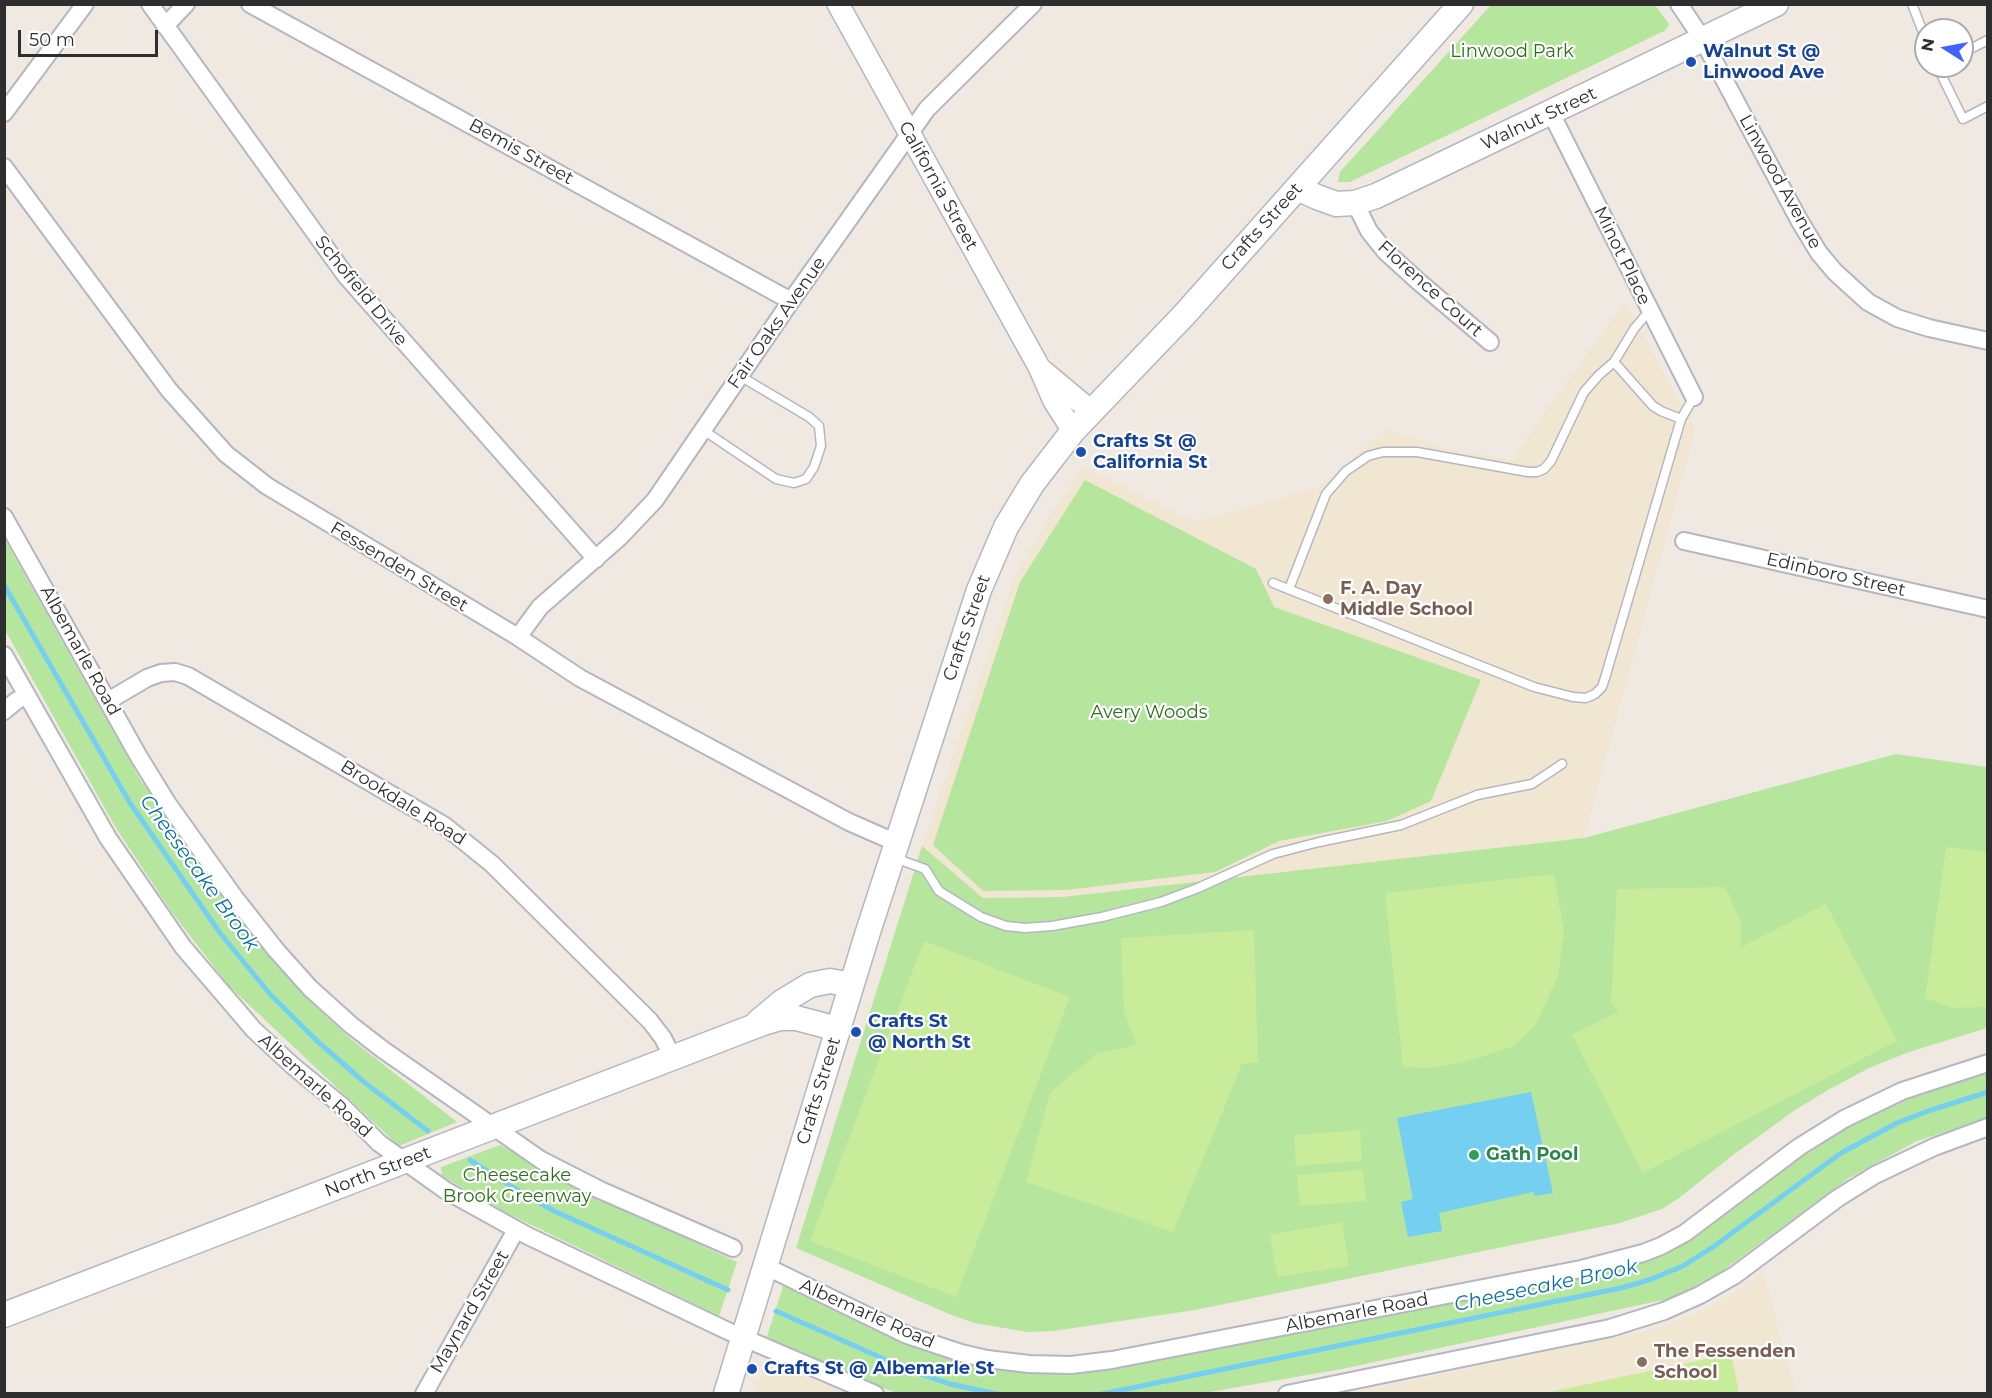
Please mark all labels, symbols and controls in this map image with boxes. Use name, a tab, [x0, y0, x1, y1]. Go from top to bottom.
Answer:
scale bar	[21, 18, 160, 56]
north arrow	[1914, 18, 1974, 78]
text: 50 m	[29, 29, 75, 51]
text: N	[1917, 37, 1938, 53]
park label: Linwood Park	[1450, 41, 1574, 63]
place label: Walnut St @ Linwood Ave	[1703, 41, 1824, 84]
marker: Walnut St @ Linwood Ave	[1684, 55, 1698, 69]
street label: Walnut Street	[1478, 83, 1600, 155]
street label: Linwood Avenue	[1734, 111, 1826, 253]
street label: Bemis Street	[465, 114, 577, 190]
street label: California Street	[894, 118, 982, 254]
street label: Crafts Street	[1217, 178, 1307, 276]
street label: Minot Place	[1589, 203, 1655, 309]
street label: Schofield Drive	[310, 232, 412, 350]
street label: Florence Court	[1373, 236, 1487, 342]
street label: Fair Oaks Avenue	[723, 253, 831, 393]
place label: Crafts St @ California St	[1093, 431, 1208, 474]
marker: Crafts St @ California St	[1074, 445, 1088, 459]
street label: Fessenden Street	[326, 517, 472, 617]
street label: Edinboro Street	[1764, 549, 1908, 601]
street label: Crafts Street	[939, 572, 995, 684]
place label: F. A. Day Middle School	[1340, 578, 1473, 620]
street label: Albemarle Road	[35, 582, 125, 720]
marker: F. A. Day Middle School	[1321, 592, 1335, 606]
park label: Avery Woods	[1091, 702, 1207, 724]
street label: Brookdale Road	[336, 756, 470, 850]
water label: Cheesecake Brook	[134, 790, 264, 956]
place label: Crafts St @ North St	[868, 1011, 971, 1054]
marker: Crafts St @ North St	[849, 1025, 863, 1039]
street label: Albemarle Road	[254, 1029, 376, 1143]
street label: Crafts Street	[792, 1035, 846, 1147]
street label: North Street	[322, 1142, 434, 1202]
place label: Gath Pool	[1486, 1144, 1578, 1166]
marker: Gath Pool	[1467, 1148, 1481, 1162]
park label: Cheesecake Brook Greenway	[443, 1165, 591, 1208]
street label: Maynard Street	[426, 1247, 514, 1377]
water label: Cheesecake Brook	[1452, 1255, 1640, 1317]
street label: Albemarle Road	[796, 1275, 938, 1353]
street label: Albemarle Road	[1284, 1289, 1430, 1337]
place label: The Fessenden School	[1654, 1341, 1796, 1384]
marker: The Fessenden School	[1635, 1355, 1649, 1369]
place label: Crafts St @ Albemarle St	[764, 1358, 995, 1380]
marker: Crafts St @ Albemarle St	[745, 1362, 759, 1376]

